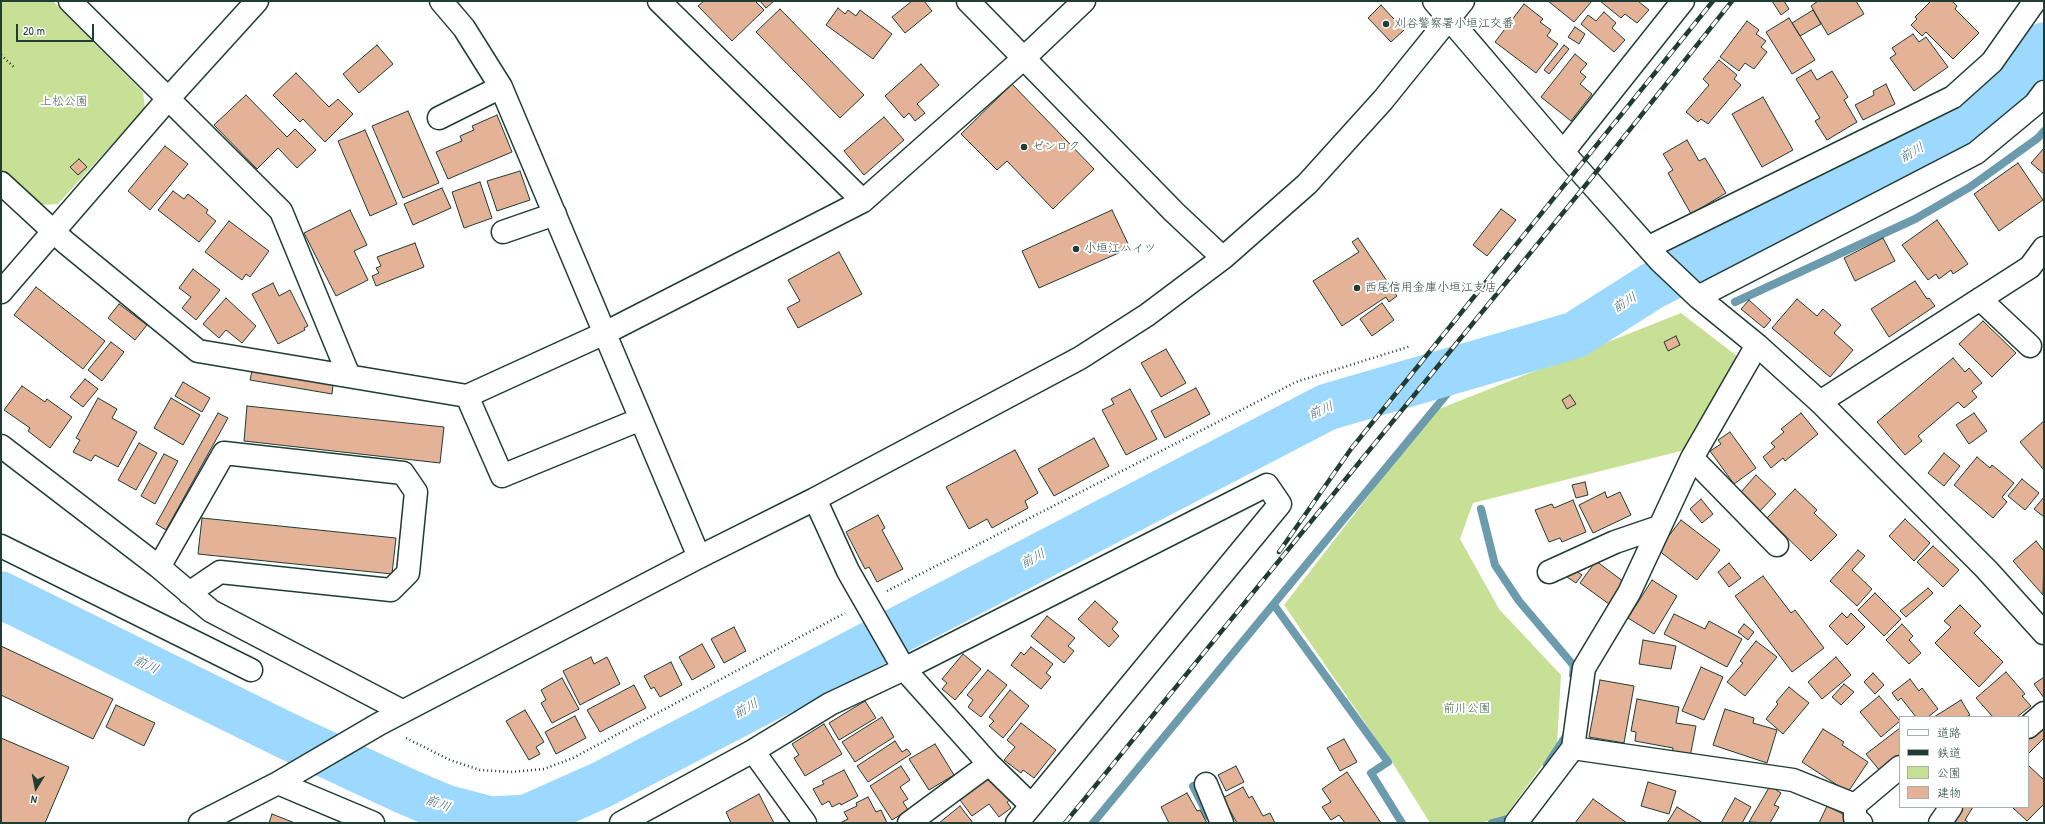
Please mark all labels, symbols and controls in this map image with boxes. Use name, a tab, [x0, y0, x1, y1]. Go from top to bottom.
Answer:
scale bar	[18, 16, 96, 42]
place label: 刈谷警察署小垣江交番	[1394, 17, 1514, 31]
marker: 刈谷警察署小垣江交番	[1381, 19, 1391, 29]
text: 20 m	[23, 22, 45, 39]
park label: 上松公園	[40, 95, 88, 109]
place label: ゼンロク	[1032, 140, 1080, 154]
water label: 前川	[1897, 140, 1927, 166]
marker: ゼンロク	[1019, 142, 1029, 152]
place label: 小垣江ハイツ	[1084, 242, 1156, 256]
marker: 小垣江ハイツ	[1071, 244, 1081, 254]
place label: 西尾信用金庫小垣江支店	[1365, 281, 1497, 295]
marker: 西尾信用金庫小垣江支店	[1352, 283, 1362, 293]
water label: 前川	[1610, 289, 1640, 317]
water label: 前川	[1306, 399, 1336, 423]
water label: 前川	[1018, 546, 1048, 572]
water label: 前川	[131, 652, 161, 678]
water label: 前川	[731, 696, 761, 722]
park label: 前川公園	[1443, 702, 1491, 716]
legend	[1899, 716, 2029, 808]
text: 道路	[1937, 724, 1961, 741]
text: 鉄道	[1937, 744, 1961, 761]
text: 公園	[1937, 764, 1961, 781]
north arrow	[16, 768, 56, 808]
text: 建物	[1937, 784, 1961, 801]
text: N	[30, 792, 38, 807]
water label: 前川	[423, 792, 453, 816]

